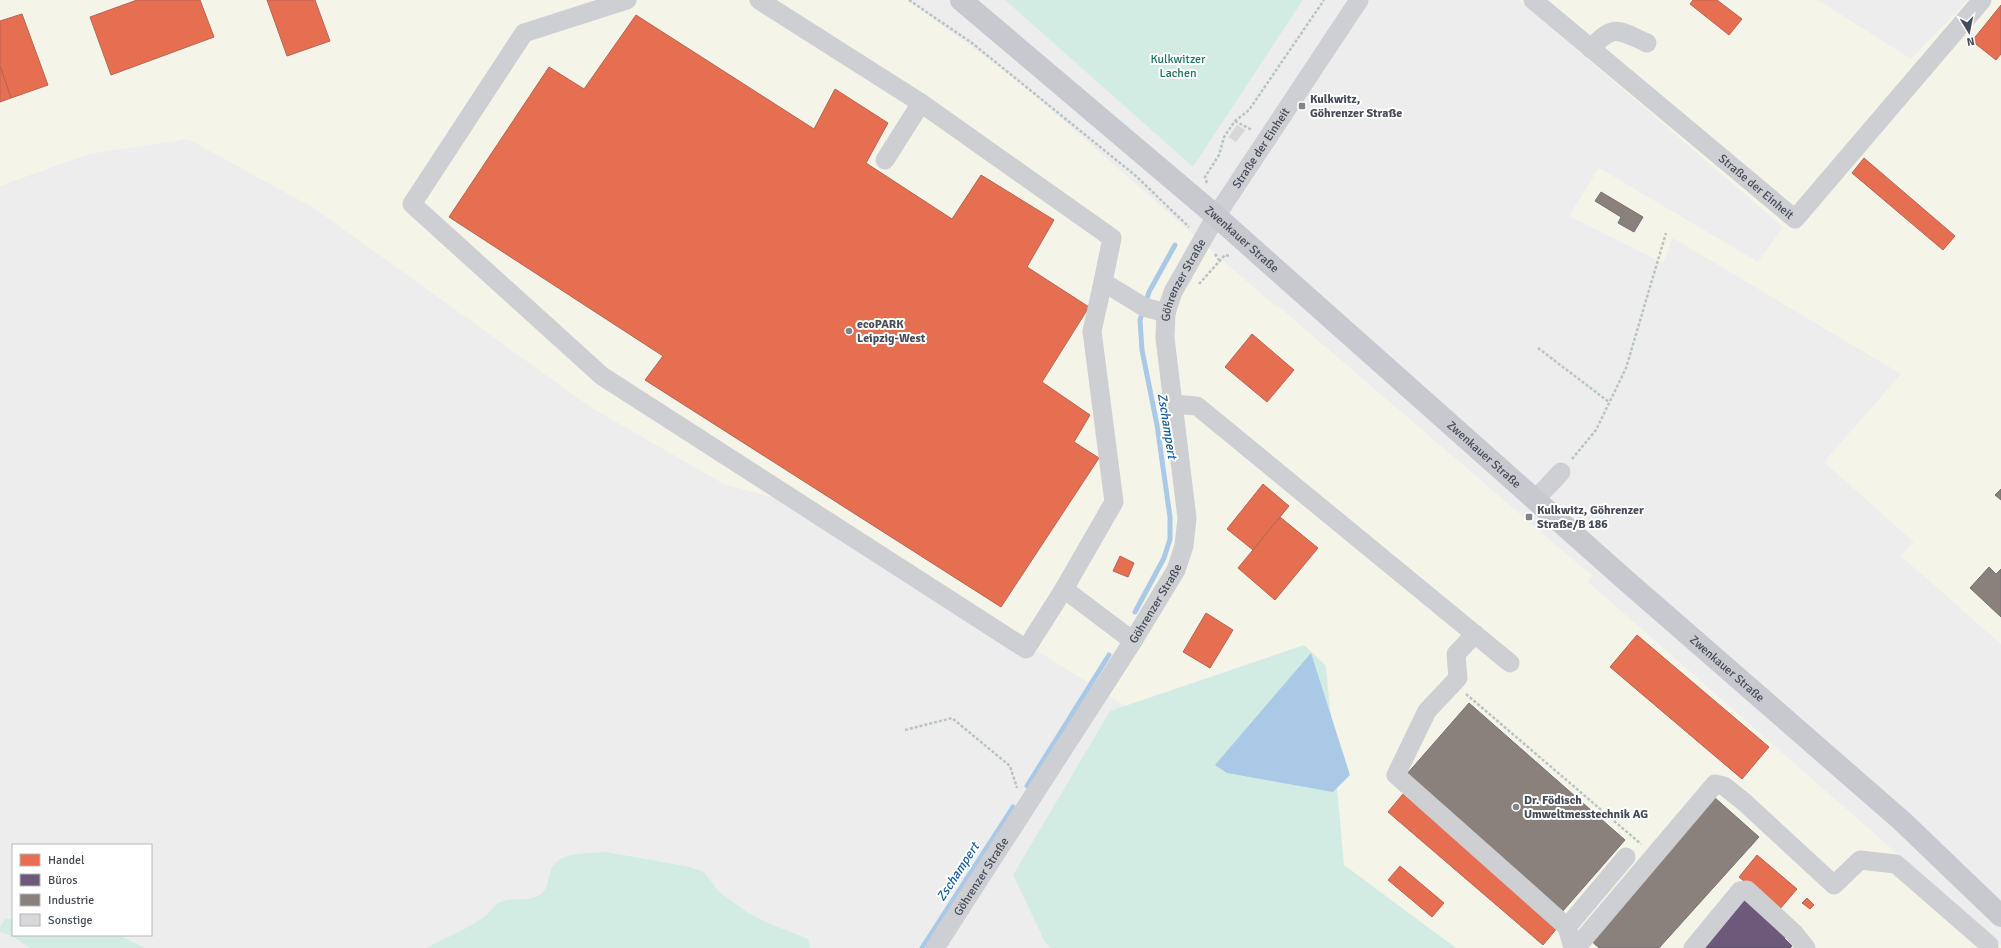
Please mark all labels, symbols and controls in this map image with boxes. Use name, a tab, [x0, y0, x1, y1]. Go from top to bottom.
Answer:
north arrow	[1949, 12, 1989, 52]
text: N	[1966, 34, 1976, 48]
park label: Kulkwitzer Lachen	[1150, 52, 1206, 81]
place label: Kulkwitz, Göhrenzer Straße	[1310, 92, 1402, 121]
marker: Kulkwitz, Göhrenzer Straße	[1297, 101, 1307, 111]
street label: Straße der Einheit	[1229, 105, 1293, 191]
street label: Straße der Einheit	[1716, 151, 1797, 222]
street label: Zwenkauer Straße	[1202, 202, 1282, 276]
street label: Göhrenzer Straße	[1158, 236, 1209, 322]
place label: ecoPARK Leipzig-West	[857, 317, 926, 346]
marker: ecoPARK Leipzig-West	[844, 326, 854, 336]
water label: Zschampert	[1154, 392, 1180, 461]
street label: Zwenkauer Straße	[1444, 418, 1524, 491]
place label: Kulkwitz, Göhrenzer Straße/B 186	[1537, 503, 1644, 532]
marker: Kulkwitz, Göhrenzer Straße/B 186	[1524, 512, 1534, 522]
street label: Göhrenzer Straße	[1126, 562, 1185, 646]
street label: Zwenkauer Straße	[1687, 632, 1768, 705]
place label: Dr. Födisch Umweltmesstechnik AG	[1524, 793, 1648, 822]
marker: Dr. Födisch Umweltmesstechnik AG	[1511, 802, 1521, 812]
street label: Göhrenzer Straße	[950, 835, 1012, 919]
water label: Zschampert	[933, 839, 984, 904]
legend	[12, 844, 152, 936]
text: Handel	[48, 853, 85, 868]
text: Büros	[48, 873, 78, 888]
text: Industrie	[48, 893, 94, 908]
text: Sonstige	[48, 913, 93, 928]

